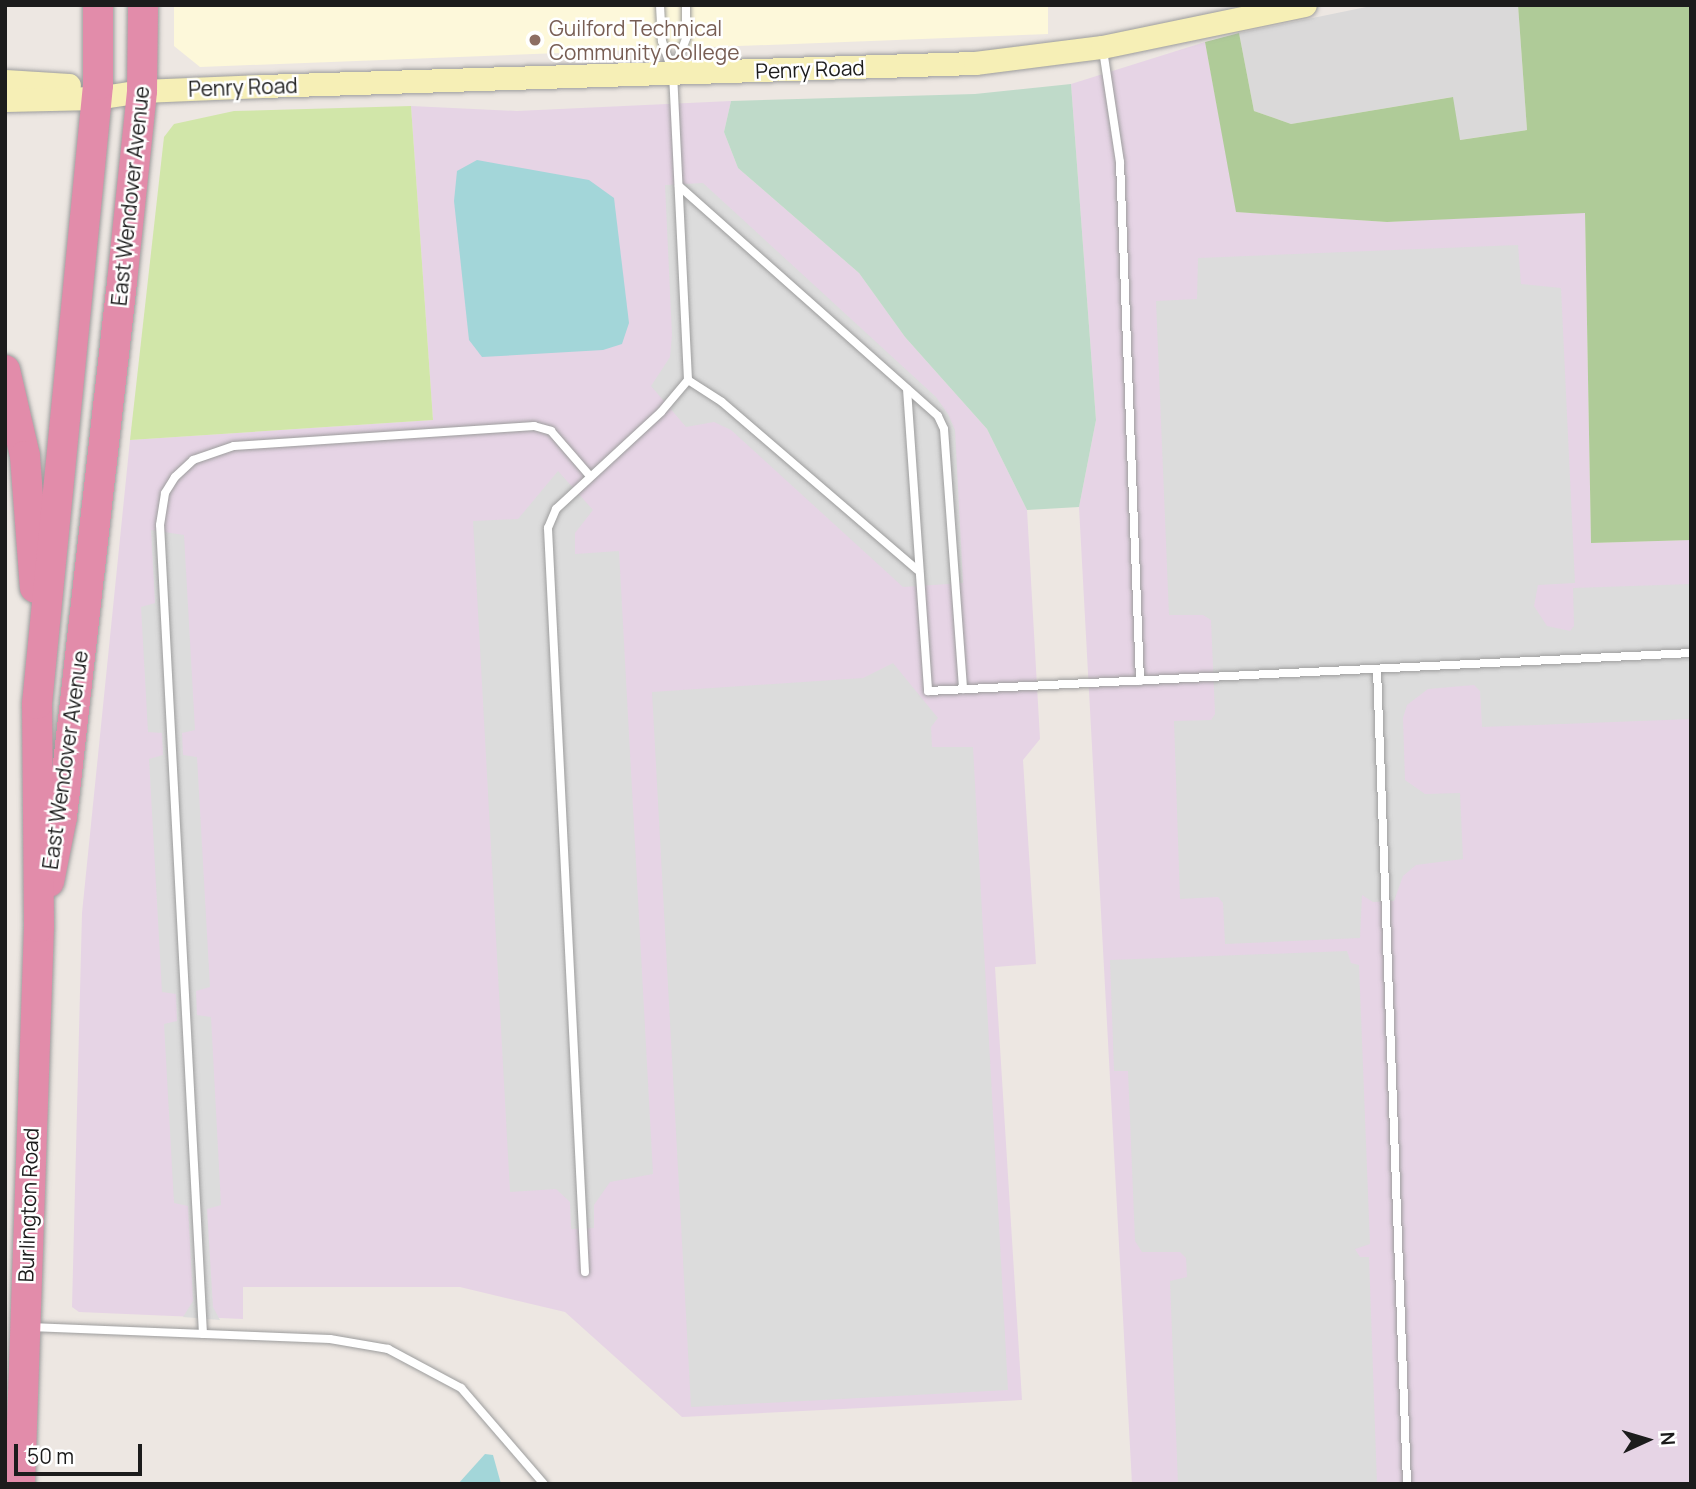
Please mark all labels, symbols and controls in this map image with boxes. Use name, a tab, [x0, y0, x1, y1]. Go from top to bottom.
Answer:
place label: Guilford Technical Community College	[549, 15, 740, 65]
marker: Guilford Technical Community College	[527, 32, 543, 48]
street label: Penry Road	[755, 54, 865, 84]
street label: Penry Road	[188, 72, 298, 102]
street label: East Wendover Avenue	[106, 85, 154, 307]
street label: East Wendover Avenue	[37, 649, 93, 871]
street label: Burlington Road	[13, 1127, 43, 1283]
north arrow	[1612, 1405, 1682, 1475]
scale bar	[18, 1430, 145, 1474]
text: N	[1655, 1431, 1681, 1446]
text: 50 m	[27, 1442, 74, 1470]

